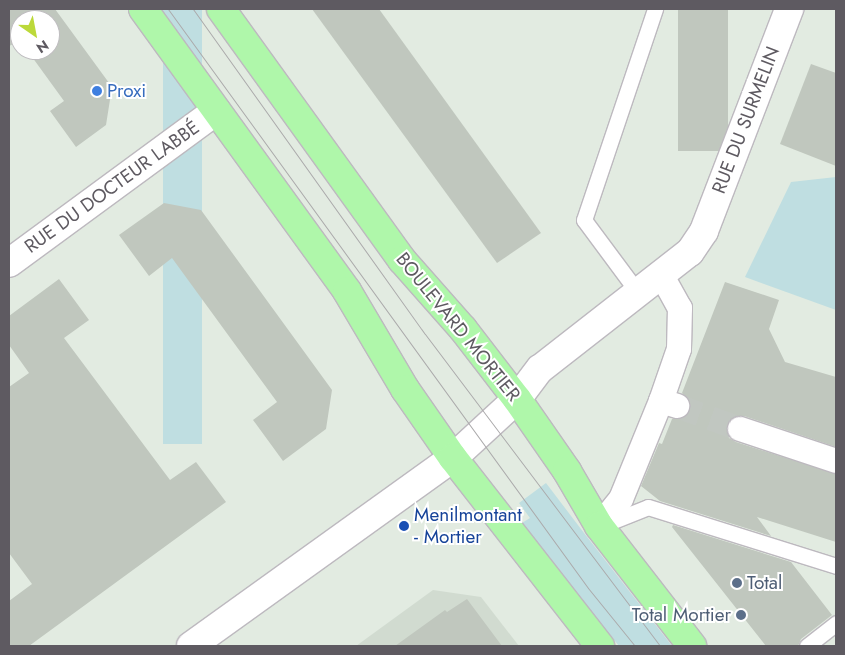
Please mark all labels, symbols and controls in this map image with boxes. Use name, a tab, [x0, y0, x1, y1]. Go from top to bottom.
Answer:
north arrow	[10, 10, 60, 60]
text: N	[33, 35, 53, 58]
street label: RUE DU SURMELIN	[707, 43, 785, 197]
place label: Proxi	[107, 80, 146, 102]
marker: Proxi	[91, 85, 103, 97]
street label: RUE DU DOCTEUR LABBÉ	[20, 116, 204, 258]
street label: BOULEVARD MORTIER	[391, 248, 525, 406]
place label: Menilmontant - Mortier	[414, 504, 522, 548]
marker: Menilmontant - Mortier	[398, 520, 410, 532]
place label: Total	[747, 572, 782, 594]
marker: Total	[731, 577, 743, 589]
place label: Total Mortier	[632, 604, 731, 626]
marker: Total Mortier	[735, 609, 747, 621]

